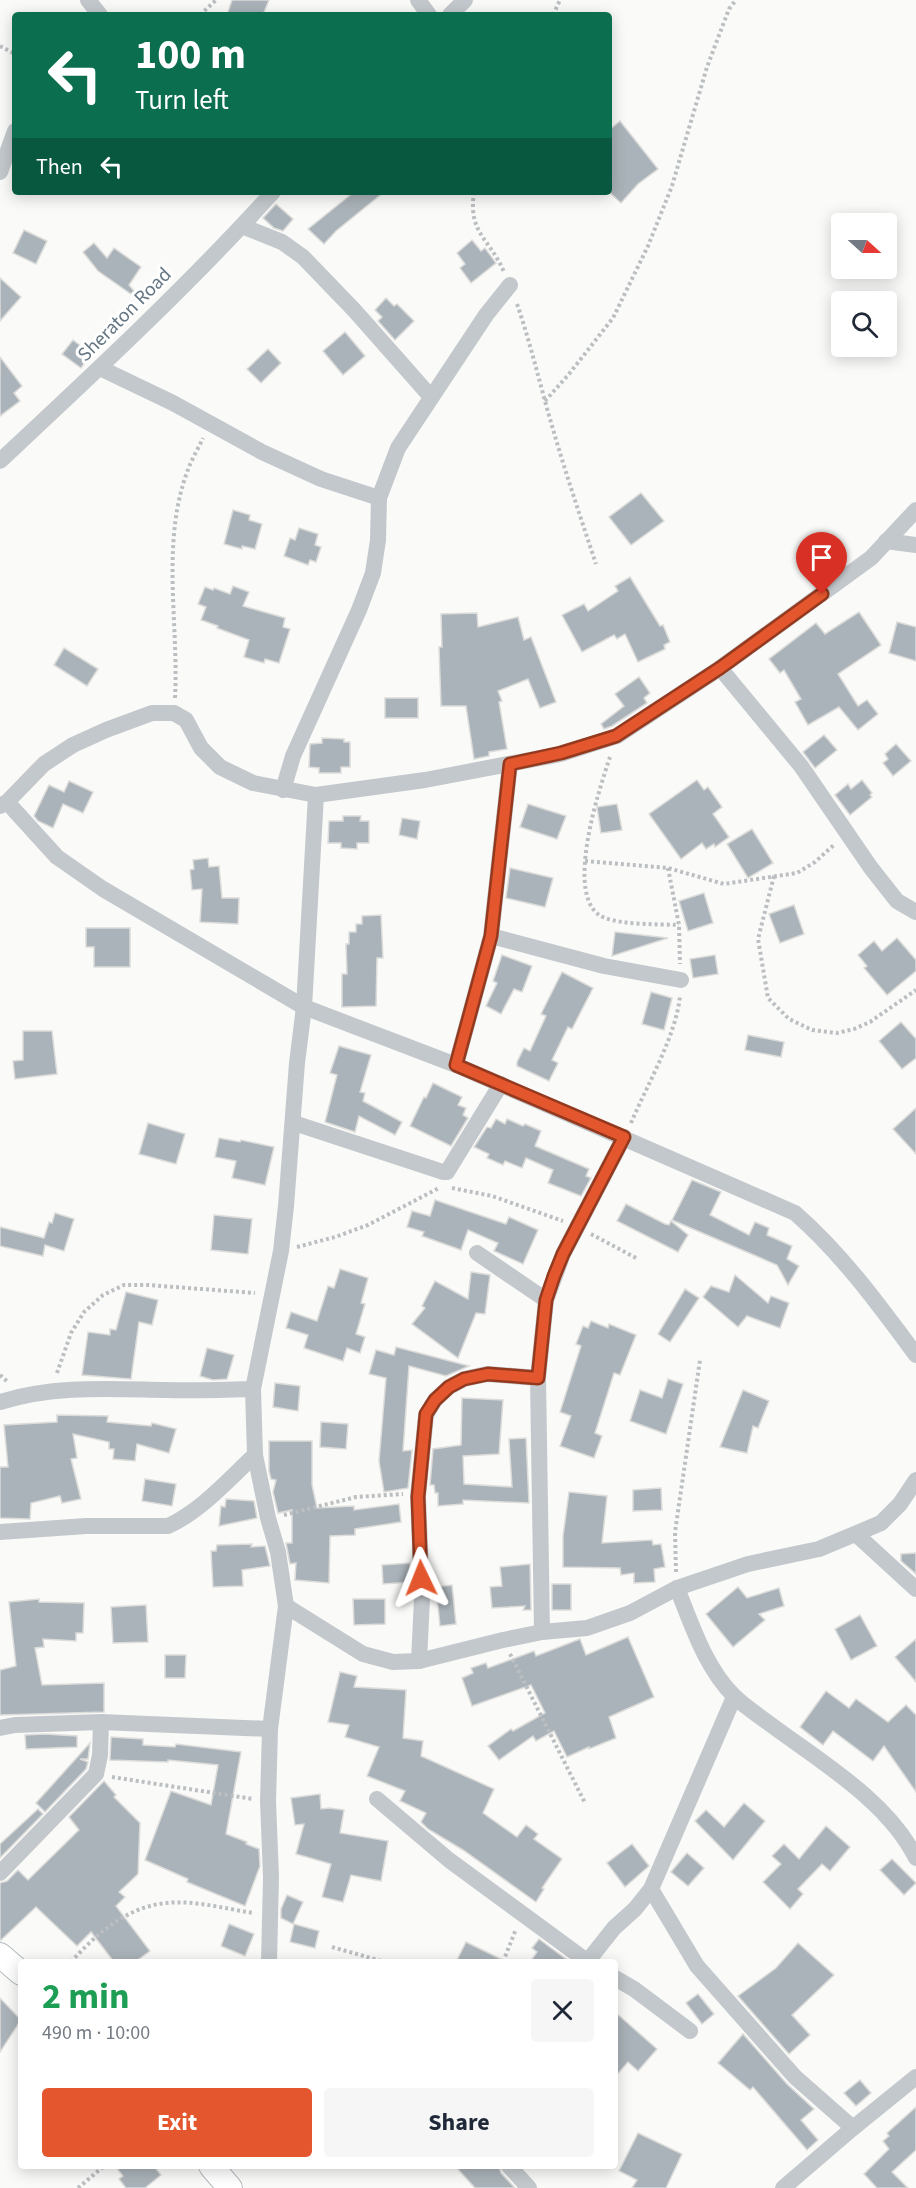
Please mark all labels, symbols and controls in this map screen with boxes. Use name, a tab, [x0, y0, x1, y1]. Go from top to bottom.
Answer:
text: 100 m	[135, 25, 246, 85]
icon: left	[36, 36, 114, 114]
text: Turn left	[135, 81, 229, 120]
icon: left	[95, 150, 128, 183]
text: Then	[36, 151, 83, 183]
north arrow	[831, 213, 897, 279]
map controls	[831, 213, 897, 357]
street label: Sheraton Road	[71, 261, 178, 368]
button: search	[831, 291, 897, 357]
pin	[796, 532, 847, 594]
icon: arrive	[805, 541, 838, 574]
position arrow	[389, 1546, 453, 1610]
text: 2 min	[42, 1971, 130, 2022]
button: close	[531, 1979, 594, 2042]
text: 490 m · 10:00	[42, 2019, 150, 2047]
button: Exit	[42, 2088, 312, 2157]
button: Share	[324, 2088, 594, 2157]

